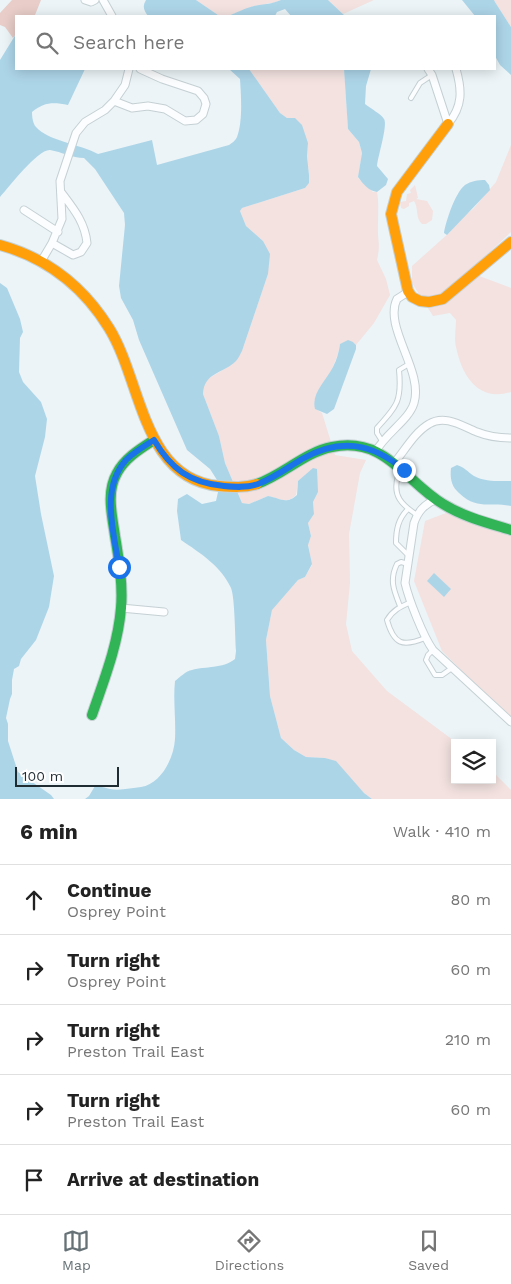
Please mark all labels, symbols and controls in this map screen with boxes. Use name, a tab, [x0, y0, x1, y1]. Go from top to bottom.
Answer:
search box	[15, 15, 496, 70]
icon: search	[33, 29, 61, 57]
text: Search here	[73, 31, 184, 54]
route end	[393, 459, 416, 482]
route start	[108, 556, 131, 579]
map controls	[451, 739, 496, 784]
button: layers	[451, 739, 496, 784]
scale bar	[15, 764, 119, 787]
text: 100 m	[22, 768, 63, 784]
text: 6 min	[20, 819, 78, 844]
text: Walk · 410 m	[393, 822, 491, 841]
text: Continue	[67, 879, 151, 902]
icon: ahead	[20, 886, 48, 914]
text: 80 m	[450, 890, 491, 909]
text: Osprey Point	[67, 902, 166, 921]
text: Turn right	[67, 949, 160, 972]
icon: right	[20, 956, 48, 984]
text: 60 m	[451, 960, 491, 979]
text: Osprey Point	[67, 972, 166, 991]
text: Turn right	[67, 1019, 160, 1042]
icon: right	[20, 1026, 48, 1054]
text: 210 m	[445, 1030, 491, 1049]
text: Preston Trail East	[67, 1042, 204, 1061]
text: Turn right	[67, 1089, 160, 1112]
icon: right	[20, 1096, 48, 1124]
text: 60 m	[451, 1100, 491, 1119]
text: Preston Trail East	[67, 1112, 204, 1131]
icon: arrive	[20, 1166, 48, 1194]
text: Arrive at destination	[67, 1168, 259, 1191]
tab: Map	[62, 1227, 91, 1273]
tab: Directions	[215, 1227, 284, 1273]
tab: Saved	[408, 1227, 449, 1273]

